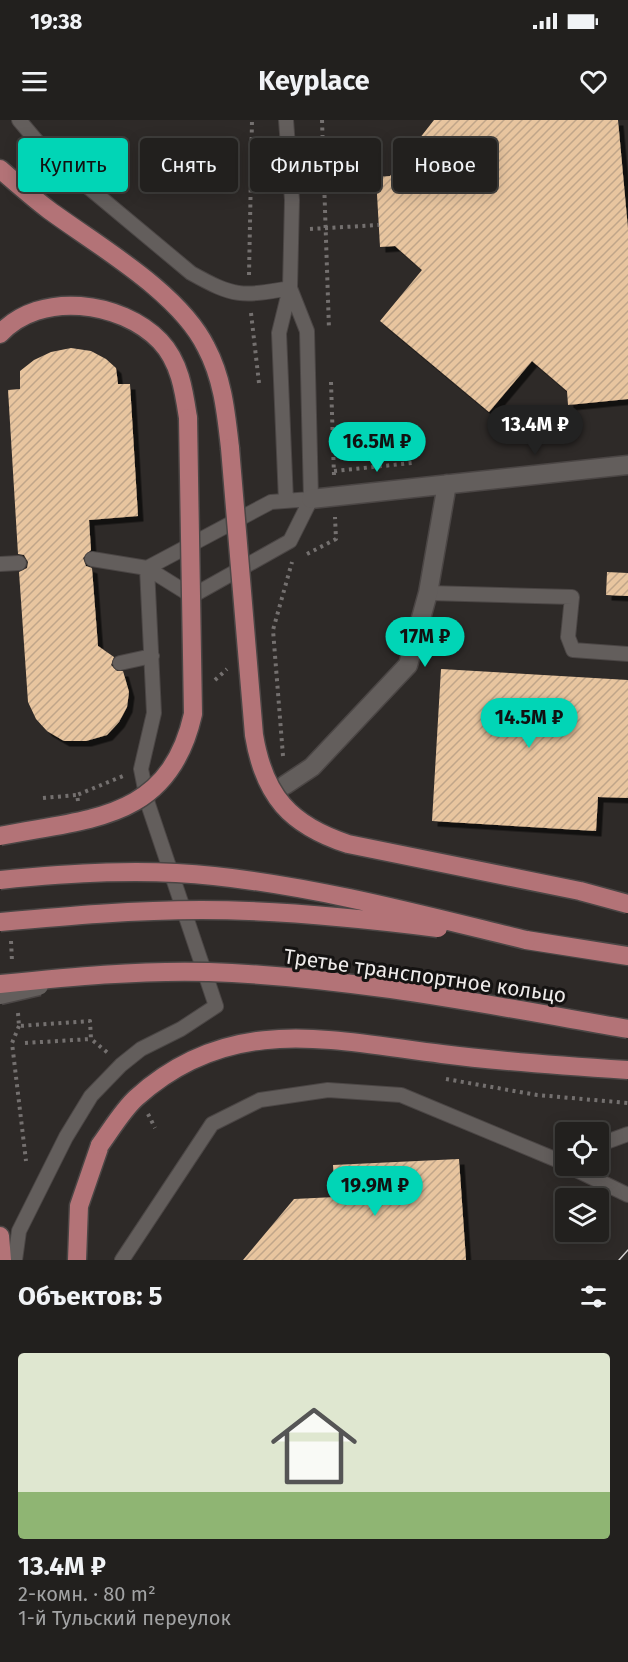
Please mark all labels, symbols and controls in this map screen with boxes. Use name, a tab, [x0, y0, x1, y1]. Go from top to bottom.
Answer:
text: 19:38	[30, 8, 82, 35]
icon: menu	[18, 65, 51, 98]
text: Keyplace	[258, 65, 370, 97]
icon: heart	[577, 65, 610, 98]
chip: Купить	[18, 138, 128, 192]
chip: Снять	[140, 138, 238, 192]
chip: Фильтры	[250, 138, 381, 192]
chip: Новое	[393, 138, 497, 192]
pin: 13.4M ₽	[480, 405, 590, 456]
text: 13.4M ₽	[501, 412, 569, 436]
pin: 16.5M ₽	[322, 422, 432, 473]
text: 16.5M ₽	[343, 429, 411, 453]
pin: 17M ₽	[383, 617, 467, 668]
text: 17M ₽	[400, 624, 451, 648]
pin: 14.5M ₽	[474, 698, 584, 749]
text: 14.5M ₽	[495, 705, 563, 729]
street label: Третье транспортное кольцо	[282, 943, 568, 1009]
map controls	[555, 1122, 609, 1242]
button: locate	[555, 1122, 609, 1176]
pin: 19.9M ₽	[320, 1166, 430, 1217]
text: 19.9M ₽	[341, 1173, 409, 1197]
button: layers	[555, 1188, 609, 1242]
icon: filters	[577, 1280, 610, 1313]
text: Объектов: 5	[18, 1281, 162, 1312]
icon: home	[260, 1392, 368, 1500]
text: 13.4M ₽	[18, 1551, 106, 1582]
text: 2-комн. · 80 m²	[18, 1582, 156, 1606]
text: 1-й Тульский переулок	[18, 1606, 231, 1630]

